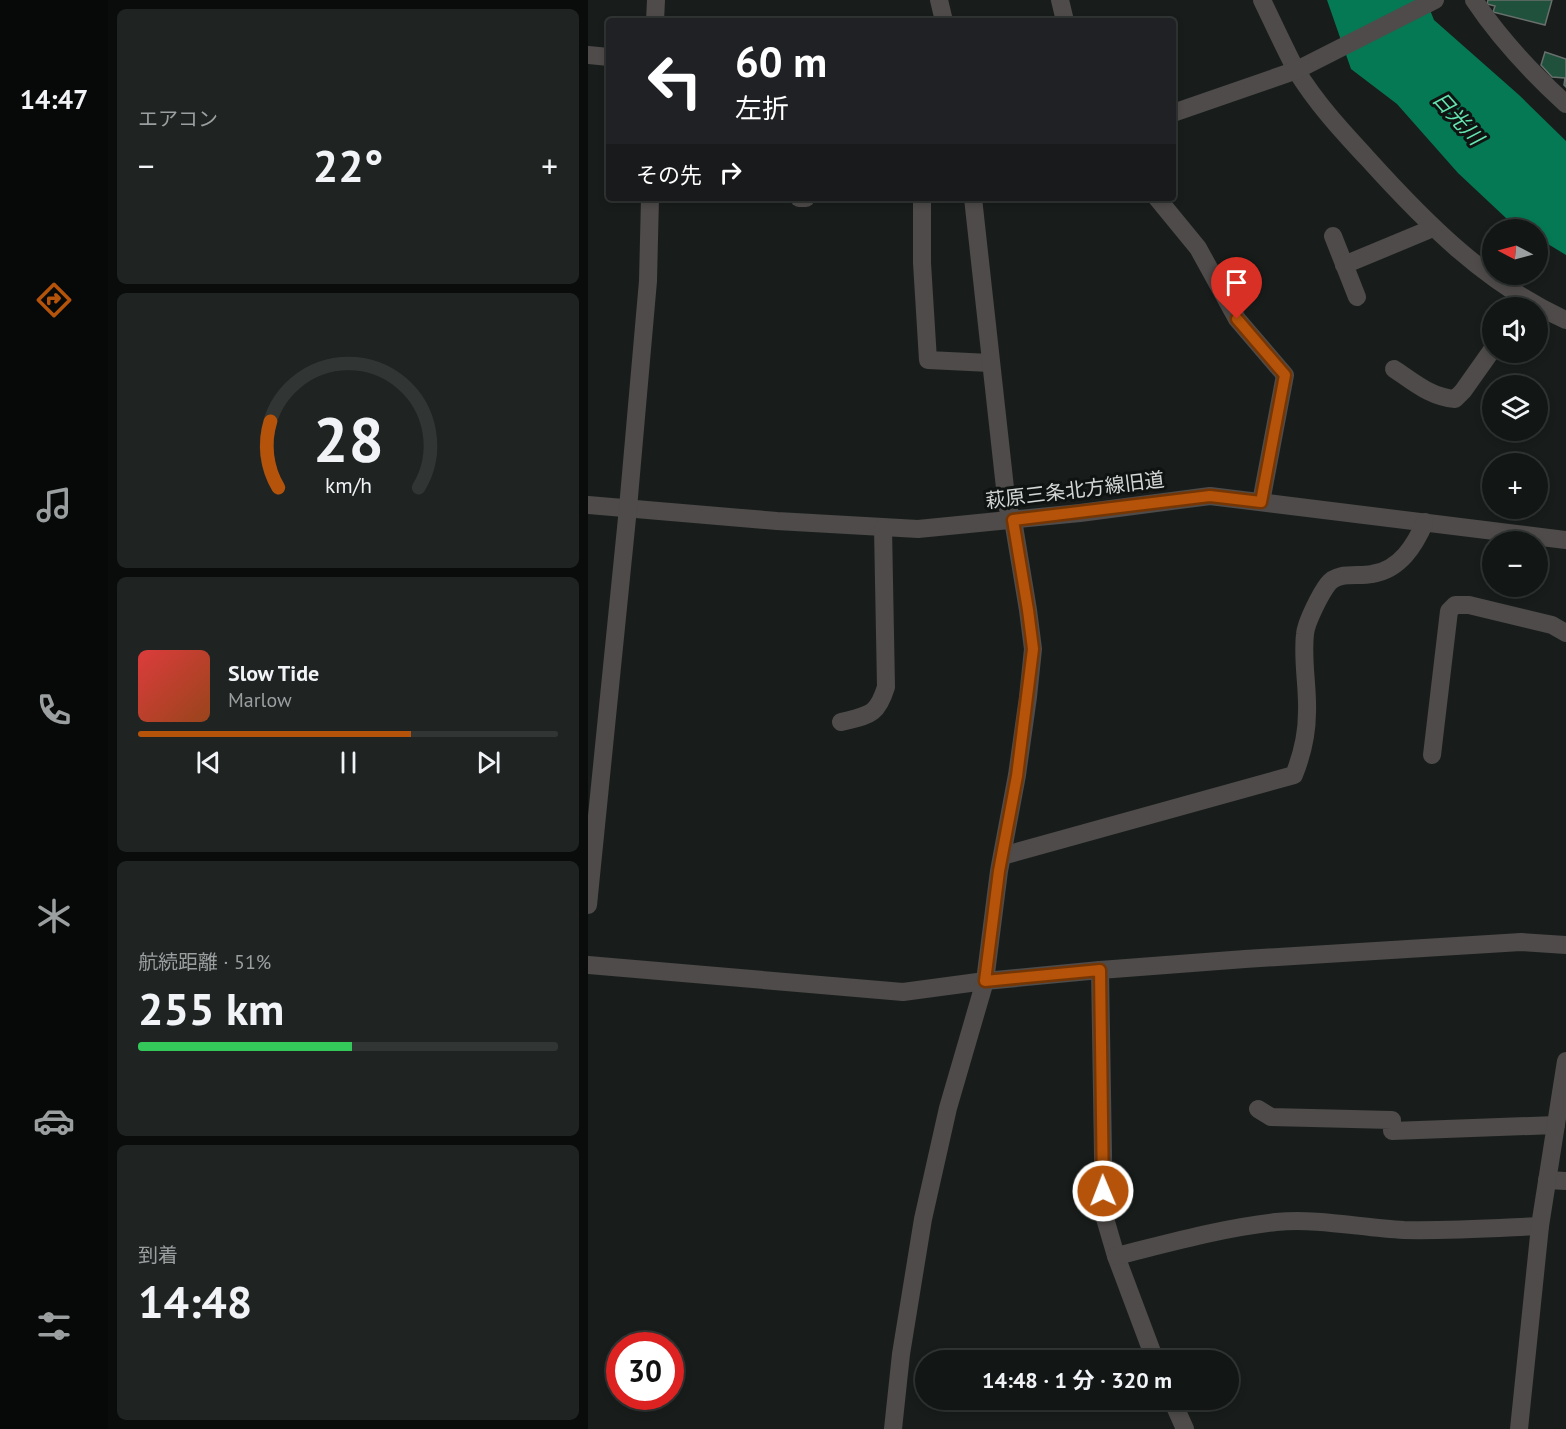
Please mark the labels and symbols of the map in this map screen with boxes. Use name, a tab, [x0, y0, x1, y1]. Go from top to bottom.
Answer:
water label: 日光川	[1427, 86, 1490, 152]
north arrow	[1482, 219, 1548, 285]
pin	[1211, 257, 1262, 319]
street label: 萩原三条北方線旧道	[984, 466, 1166, 514]
position arrow	[1071, 1159, 1135, 1223]
speed limit sign: 30	[606, 1332, 684, 1410]

